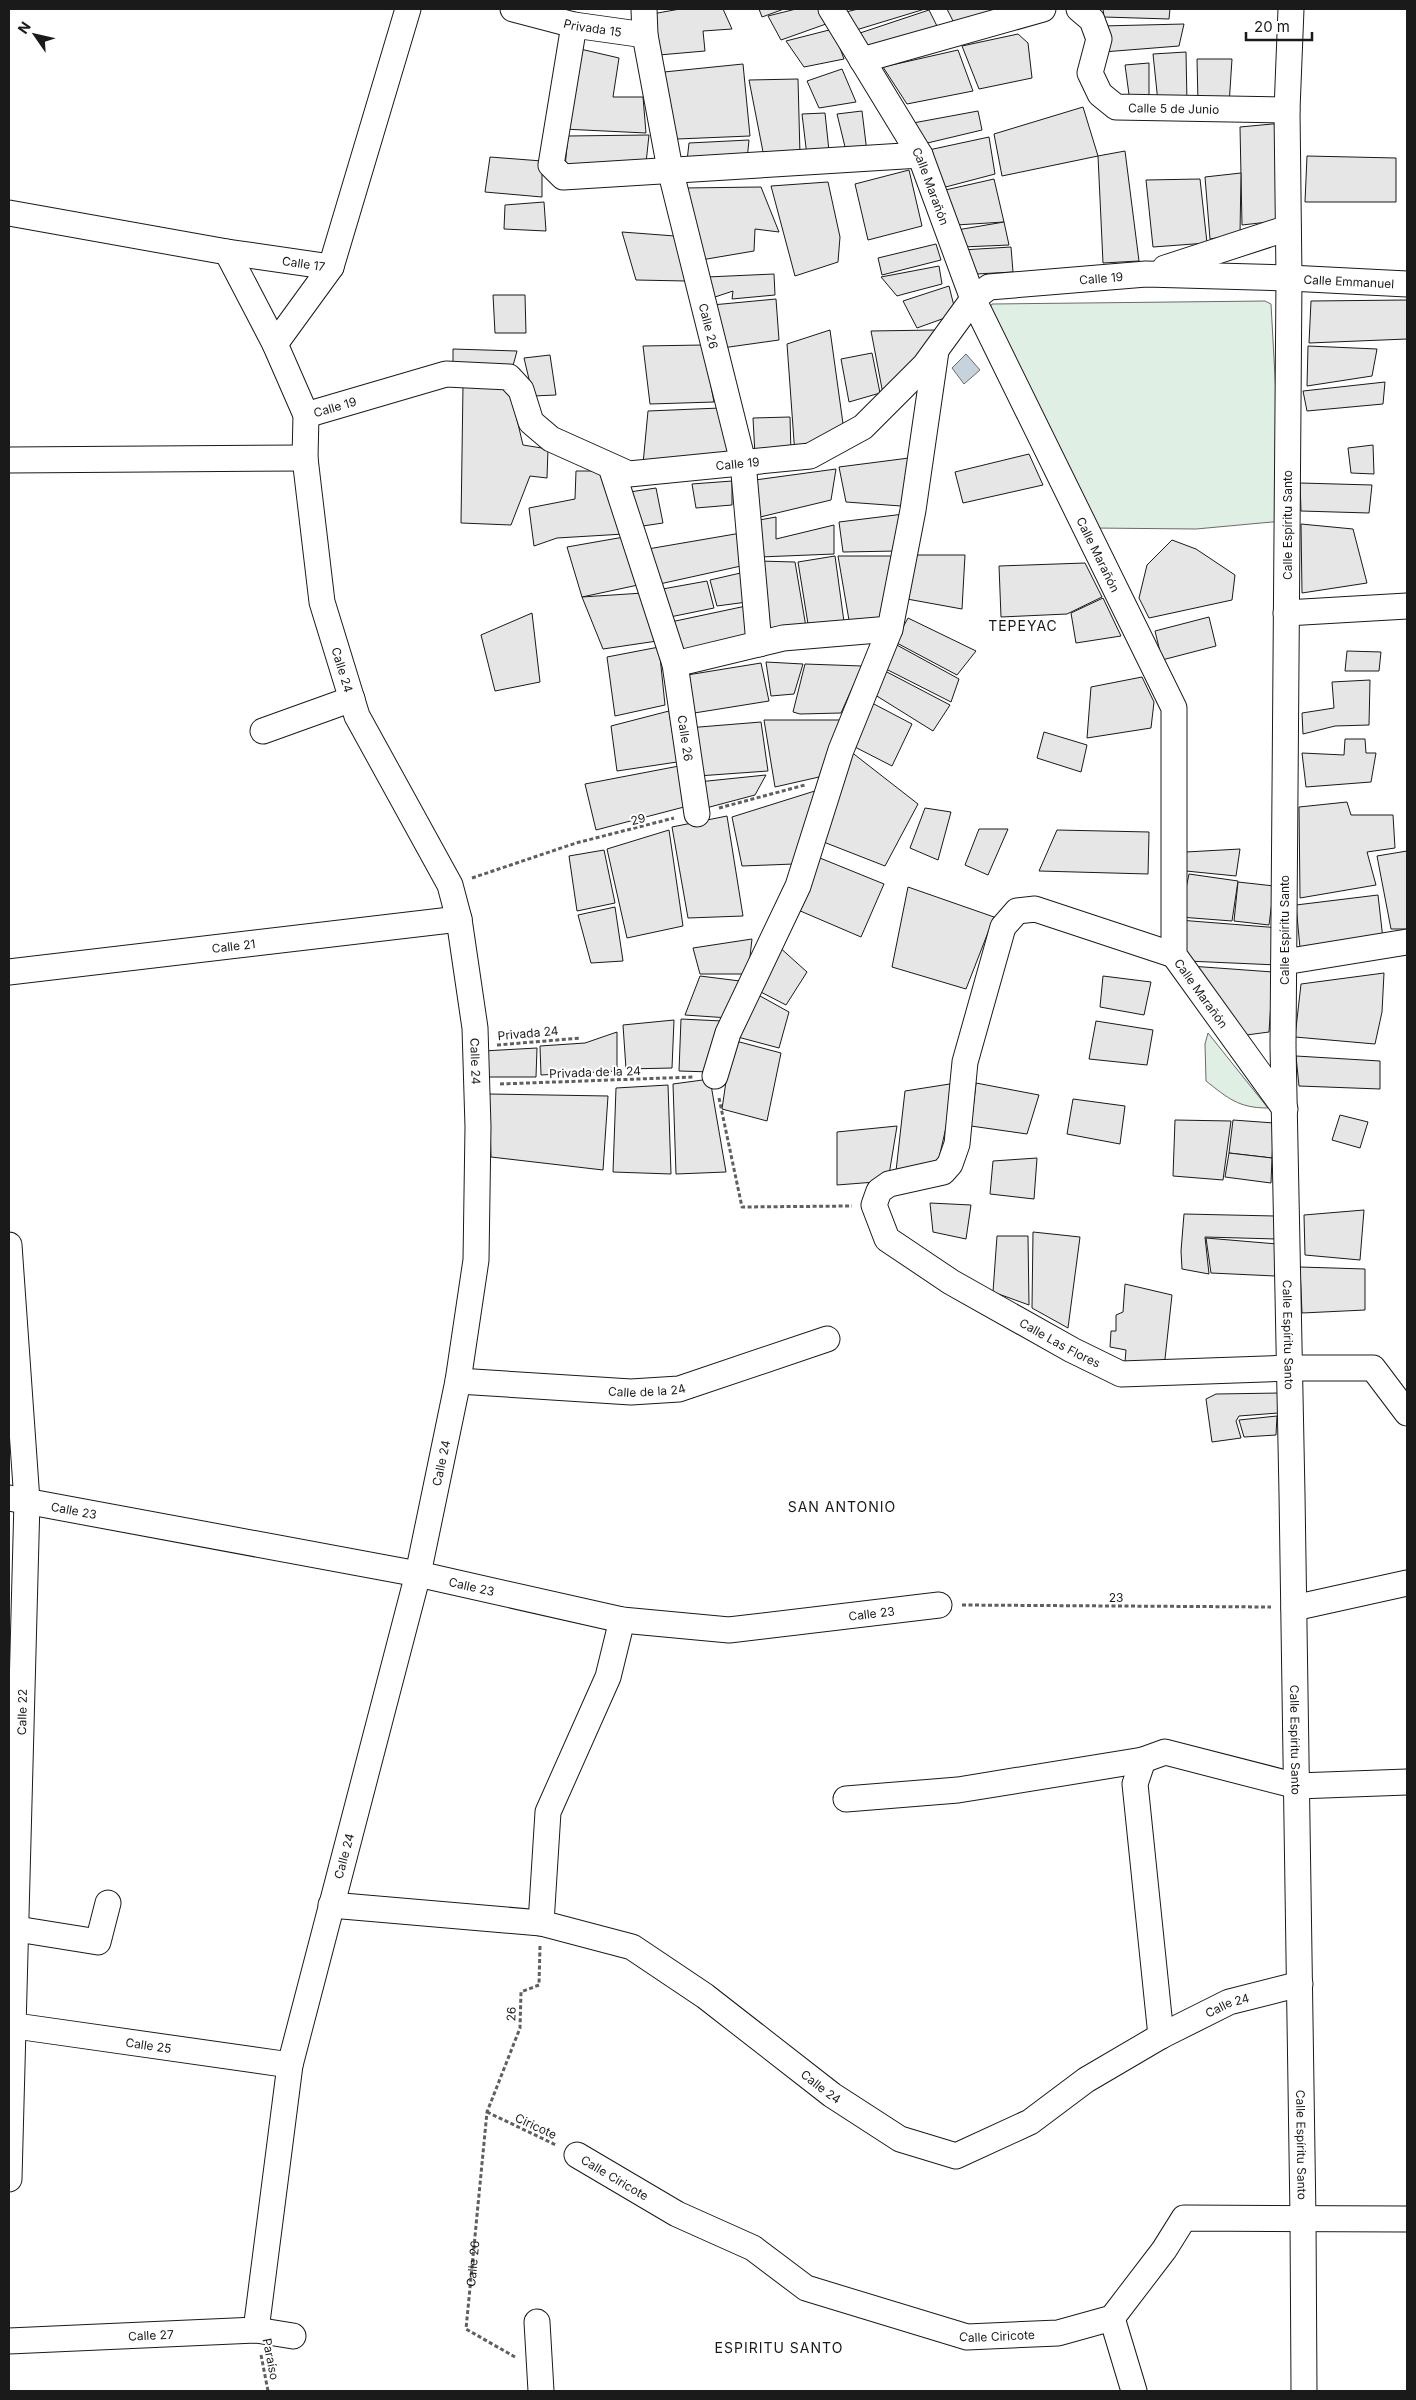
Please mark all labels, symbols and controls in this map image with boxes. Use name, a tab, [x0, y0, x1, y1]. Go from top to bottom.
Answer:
north arrow	[10, 10, 60, 60]
scale bar	[1246, 10, 1312, 42]
street label: Privada 15	[562, 15, 623, 39]
text: 20 m	[1254, 17, 1290, 36]
text: N	[14, 18, 34, 37]
street label: Calle 5 de Junio	[1128, 100, 1219, 116]
street label: Calle Marañón	[909, 144, 953, 227]
street label: Calle 17	[281, 253, 326, 274]
street label: Calle 19	[1079, 268, 1124, 287]
street label: Calle Emmanuel	[1303, 271, 1395, 291]
street label: Calle 26	[696, 302, 722, 350]
street label: Calle 19	[312, 393, 358, 420]
street label: Calle 19	[715, 454, 760, 473]
street label: Calle Espíritu Santo	[1280, 470, 1295, 580]
street label: Calle Marañón	[1074, 514, 1123, 594]
district label: TEPEYAC	[988, 617, 1058, 634]
street label: Calle 24	[329, 645, 357, 694]
street label: Calle 26	[675, 714, 697, 762]
street label: 29	[629, 810, 647, 828]
street label: Calle Espíritu Santo	[1277, 875, 1292, 985]
street label: Calle 21	[211, 936, 256, 956]
street label: Calle Marañón	[1171, 955, 1231, 1031]
street label: Privada 24	[497, 1023, 559, 1043]
street label: Calle 24	[468, 1038, 484, 1085]
street label: Privada de la 24	[549, 1063, 641, 1081]
street label: Calle Espíritu Santo	[1280, 1280, 1297, 1390]
street label: Calle Las Flores	[1017, 1315, 1103, 1370]
street label: Calle de la 24	[608, 1380, 688, 1400]
street label: Calle 24	[429, 1438, 453, 1487]
street label: Calle 23	[50, 1498, 98, 1522]
district label: SAN ANTONIO	[788, 1498, 896, 1515]
street label: Calle 23	[447, 1574, 496, 1599]
street label: 23	[1109, 1590, 1123, 1605]
street label: Calle 23	[847, 1603, 895, 1623]
street label: Calle Espíritu Santo	[1287, 1685, 1304, 1795]
street label: Calle 22	[14, 1689, 30, 1735]
street label: Calle 24	[331, 1831, 357, 1880]
street label: Calle 24	[1202, 1990, 1251, 2020]
street label: 26	[503, 2006, 519, 2022]
street label: Calle 25	[125, 2034, 173, 2056]
street label: Calle 24	[798, 2066, 844, 2107]
street label: Calle Espíritu Santo	[1294, 2090, 1310, 2200]
street label: Ciricote	[513, 2110, 559, 2142]
street label: Calle Ciricote	[578, 2152, 651, 2203]
street label: Calle 26	[463, 2240, 482, 2288]
street label: Calle 27	[128, 2326, 174, 2343]
street label: Calle Ciricote	[957, 2327, 1035, 2344]
street label: Paraíso	[260, 2337, 282, 2381]
district label: ESPIRITU SANTO	[715, 2339, 843, 2356]

